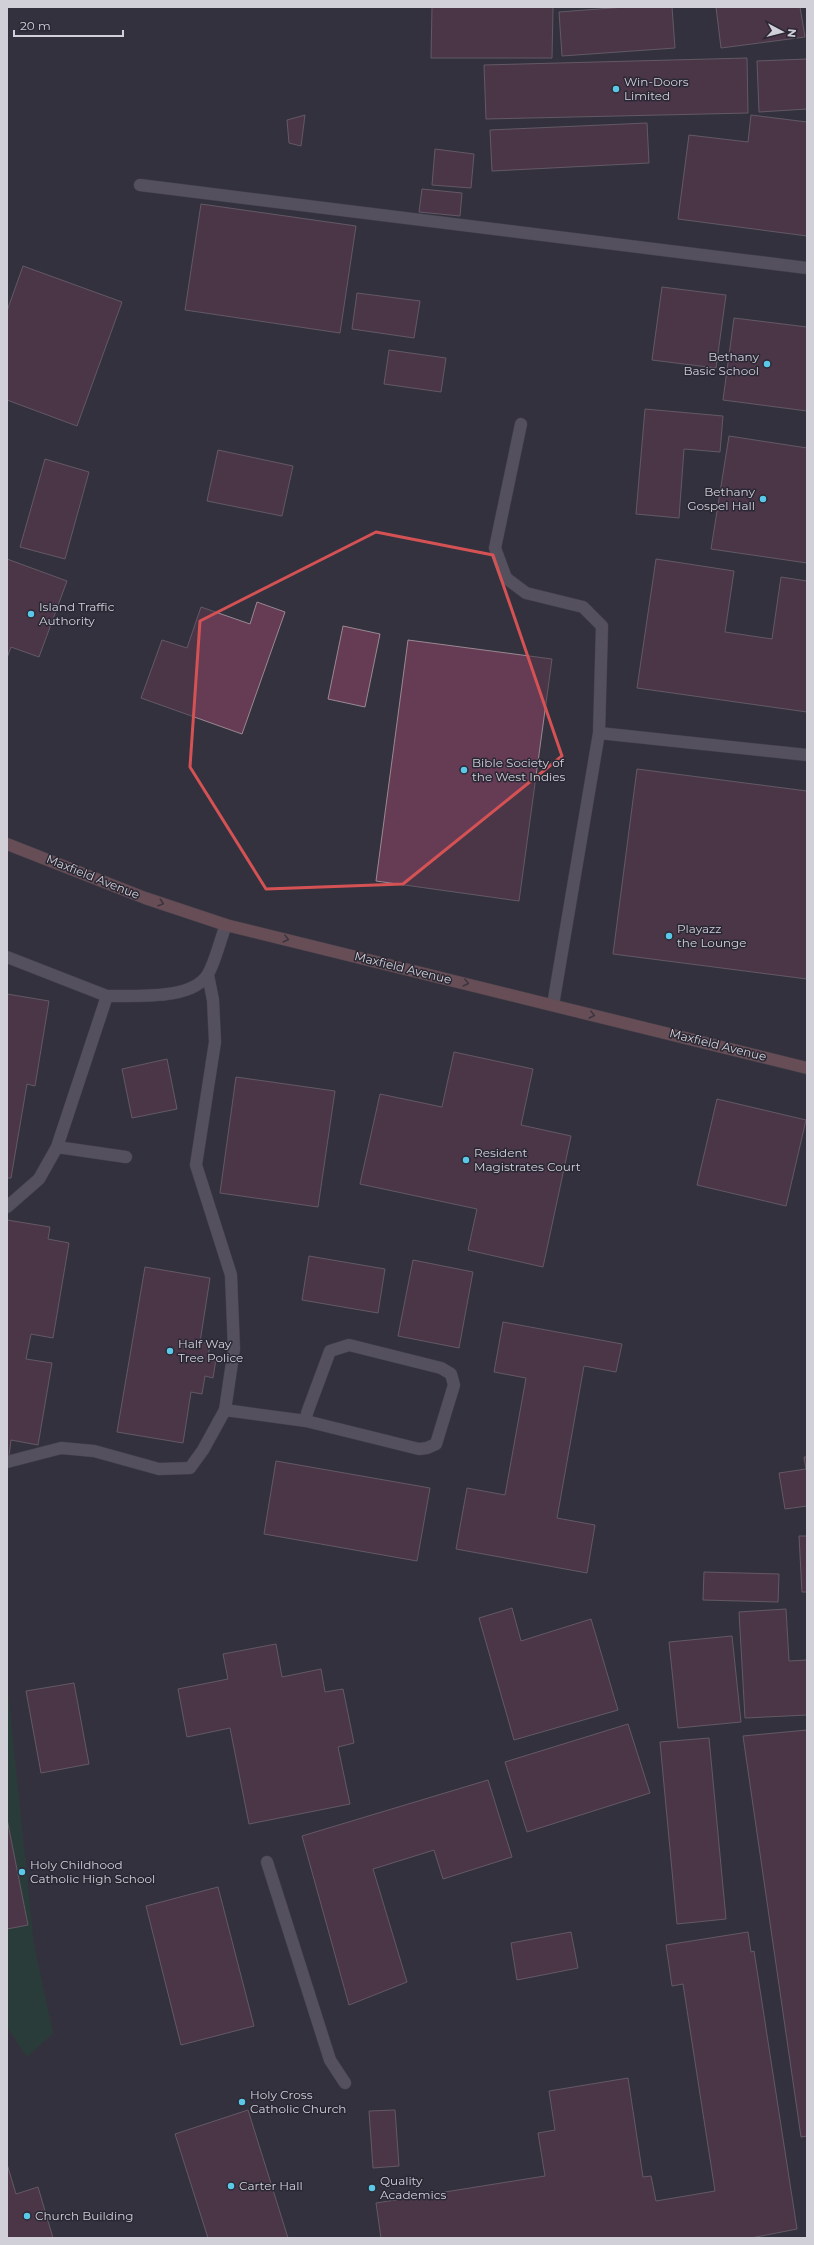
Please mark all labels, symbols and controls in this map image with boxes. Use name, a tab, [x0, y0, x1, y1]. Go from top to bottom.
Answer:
scale bar	[14, 12, 123, 38]
north arrow	[762, 12, 802, 52]
text: 20 m	[20, 18, 51, 33]
text: N	[784, 28, 799, 38]
place label: Win-Doors Limited	[624, 74, 689, 103]
marker: Win-Doors Limited	[611, 84, 621, 94]
place label: Bethany Basic School	[683, 349, 759, 378]
marker: Bethany Basic School	[762, 359, 772, 369]
place label: Bethany Gospel Hall	[687, 484, 755, 513]
marker: Bethany Gospel Hall	[758, 494, 768, 504]
place label: Island Traffic Authority	[39, 599, 115, 628]
marker: Island Traffic Authority	[26, 609, 36, 619]
place label: Bible Society of the West Indies	[472, 755, 566, 784]
marker: Bible Society of the West Indies	[459, 765, 469, 775]
street label: Maxfield Avenue	[44, 851, 142, 902]
one-way arrow	[157, 898, 164, 907]
place label: Playazz the Lounge	[677, 921, 747, 950]
marker: Playazz the Lounge	[664, 931, 674, 941]
one-way arrow	[282, 934, 289, 943]
street label: Maxfield Avenue	[353, 948, 453, 987]
one-way arrow	[463, 979, 469, 987]
one-way arrow	[589, 1010, 596, 1018]
street label: Maxfield Avenue	[668, 1025, 768, 1064]
place label: Resident Magistrates Court	[474, 1145, 581, 1174]
marker: Resident Magistrates Court	[461, 1155, 471, 1165]
place label: Half Way Tree Police	[178, 1336, 243, 1365]
marker: Half Way Tree Police	[165, 1346, 175, 1356]
place label: Holy Childhood Catholic High School	[30, 1857, 155, 1886]
marker: Holy Childhood Catholic High School	[17, 1867, 27, 1877]
place label: Holy Cross Catholic Church	[250, 2087, 346, 2116]
marker: Holy Cross Catholic Church	[237, 2097, 247, 2107]
place label: Quality Academics	[380, 2173, 446, 2202]
place label: Carter Hall	[239, 2178, 303, 2193]
marker: Carter Hall	[226, 2181, 236, 2191]
marker: Quality Academics	[367, 2183, 377, 2193]
place label: Church Building	[35, 2208, 134, 2223]
marker: Church Building	[22, 2211, 32, 2221]

